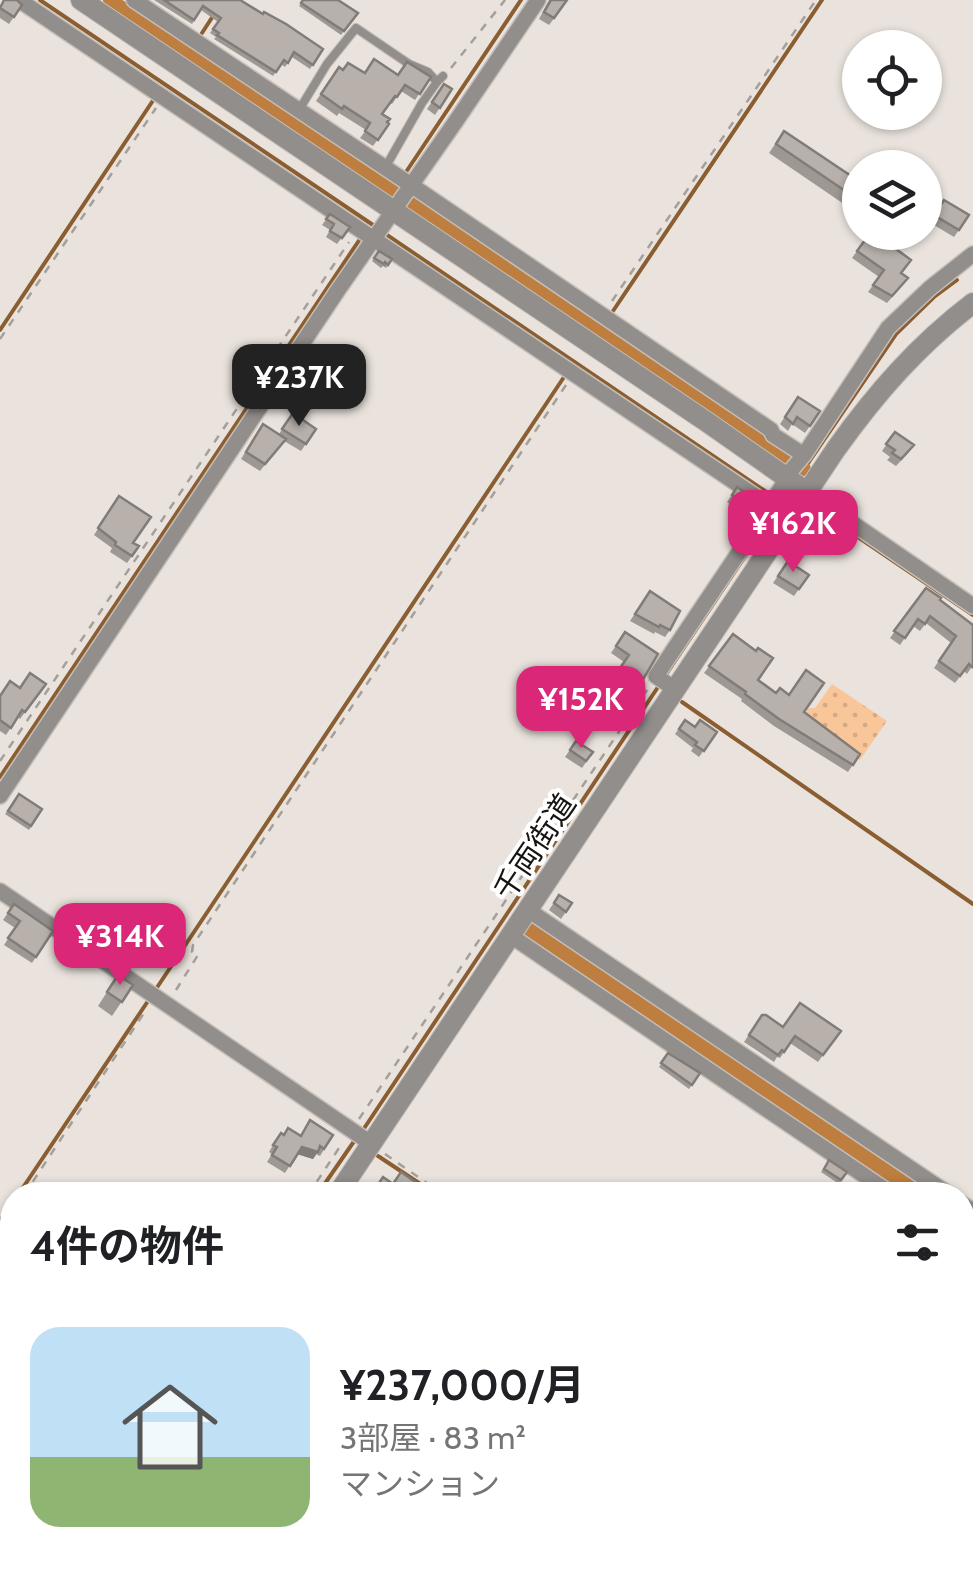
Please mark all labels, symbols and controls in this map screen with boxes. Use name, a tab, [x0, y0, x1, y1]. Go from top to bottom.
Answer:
map controls	[842, 30, 942, 250]
button: locate	[842, 30, 942, 130]
button: layers	[842, 150, 942, 250]
pin: ¥237K	[229, 344, 369, 429]
text: ¥237K	[254, 357, 344, 396]
pin: ¥162K	[723, 490, 863, 575]
text: ¥162K	[750, 503, 836, 542]
pin: ¥152K	[511, 666, 651, 751]
text: ¥152K	[538, 679, 624, 718]
street label: 千両街道	[486, 787, 583, 907]
pin: ¥314K	[50, 903, 190, 988]
text: ¥314K	[76, 916, 164, 955]
icon: filters	[890, 1215, 945, 1270]
text: 4件の物件	[30, 1220, 224, 1272]
text: ¥237,000/月	[340, 1359, 585, 1411]
icon: home	[110, 1367, 230, 1487]
text: 3部屋 · 83 m²	[340, 1418, 526, 1457]
text: マンション	[340, 1464, 500, 1503]

